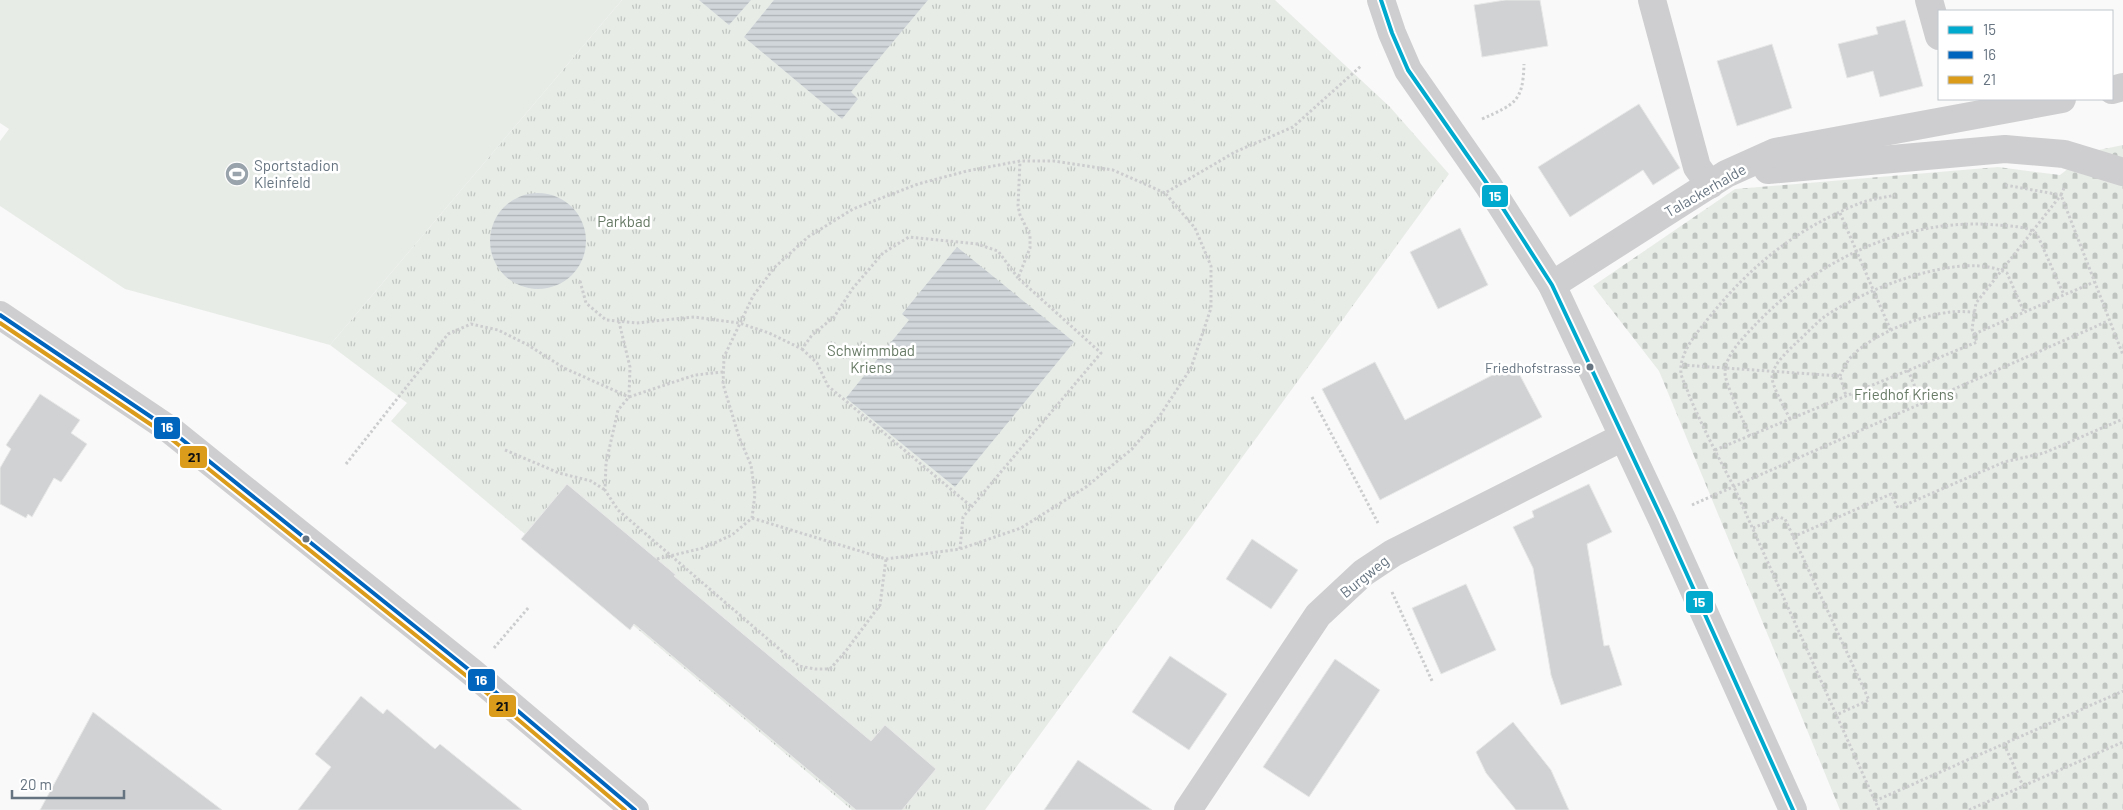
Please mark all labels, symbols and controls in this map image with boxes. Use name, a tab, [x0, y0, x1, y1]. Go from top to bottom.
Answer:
legend	[1938, 10, 2113, 100]
text: 15	[1983, 20, 1996, 38]
text: 16	[1983, 45, 1996, 63]
text: 21	[1983, 70, 1996, 88]
place label: Sportstadion Kleinfeld	[254, 156, 339, 191]
street label: Talackerhalde	[1661, 159, 1749, 221]
sports icon: Sportstadion Kleinfeld	[224, 161, 250, 187]
line badge: 15	[1481, 184, 1509, 208]
text: 15	[1489, 187, 1502, 204]
park label: Parkbad	[597, 212, 651, 230]
park label: Schwimmbad Kriens	[827, 341, 915, 376]
place label: Friedhofstrasse	[1485, 359, 1581, 376]
marker: Friedhofstrasse	[1585, 362, 1595, 372]
park label: Friedhof Kriens	[1854, 385, 1954, 403]
line badge: 16	[153, 416, 181, 440]
text: 16	[161, 418, 174, 435]
line badge: 21	[179, 445, 208, 469]
text: 21	[188, 448, 200, 465]
unlabelled marker	[301, 534, 311, 544]
street label: Burgweg	[1336, 551, 1392, 601]
line badge: 15	[1685, 590, 1714, 614]
text: 15	[1693, 593, 1706, 610]
line badge: 16	[467, 668, 496, 692]
text: 16	[475, 671, 488, 688]
line badge: 21	[488, 694, 517, 718]
text: 21	[496, 697, 508, 714]
scale bar	[12, 768, 125, 800]
text: 20 m	[20, 775, 52, 793]

